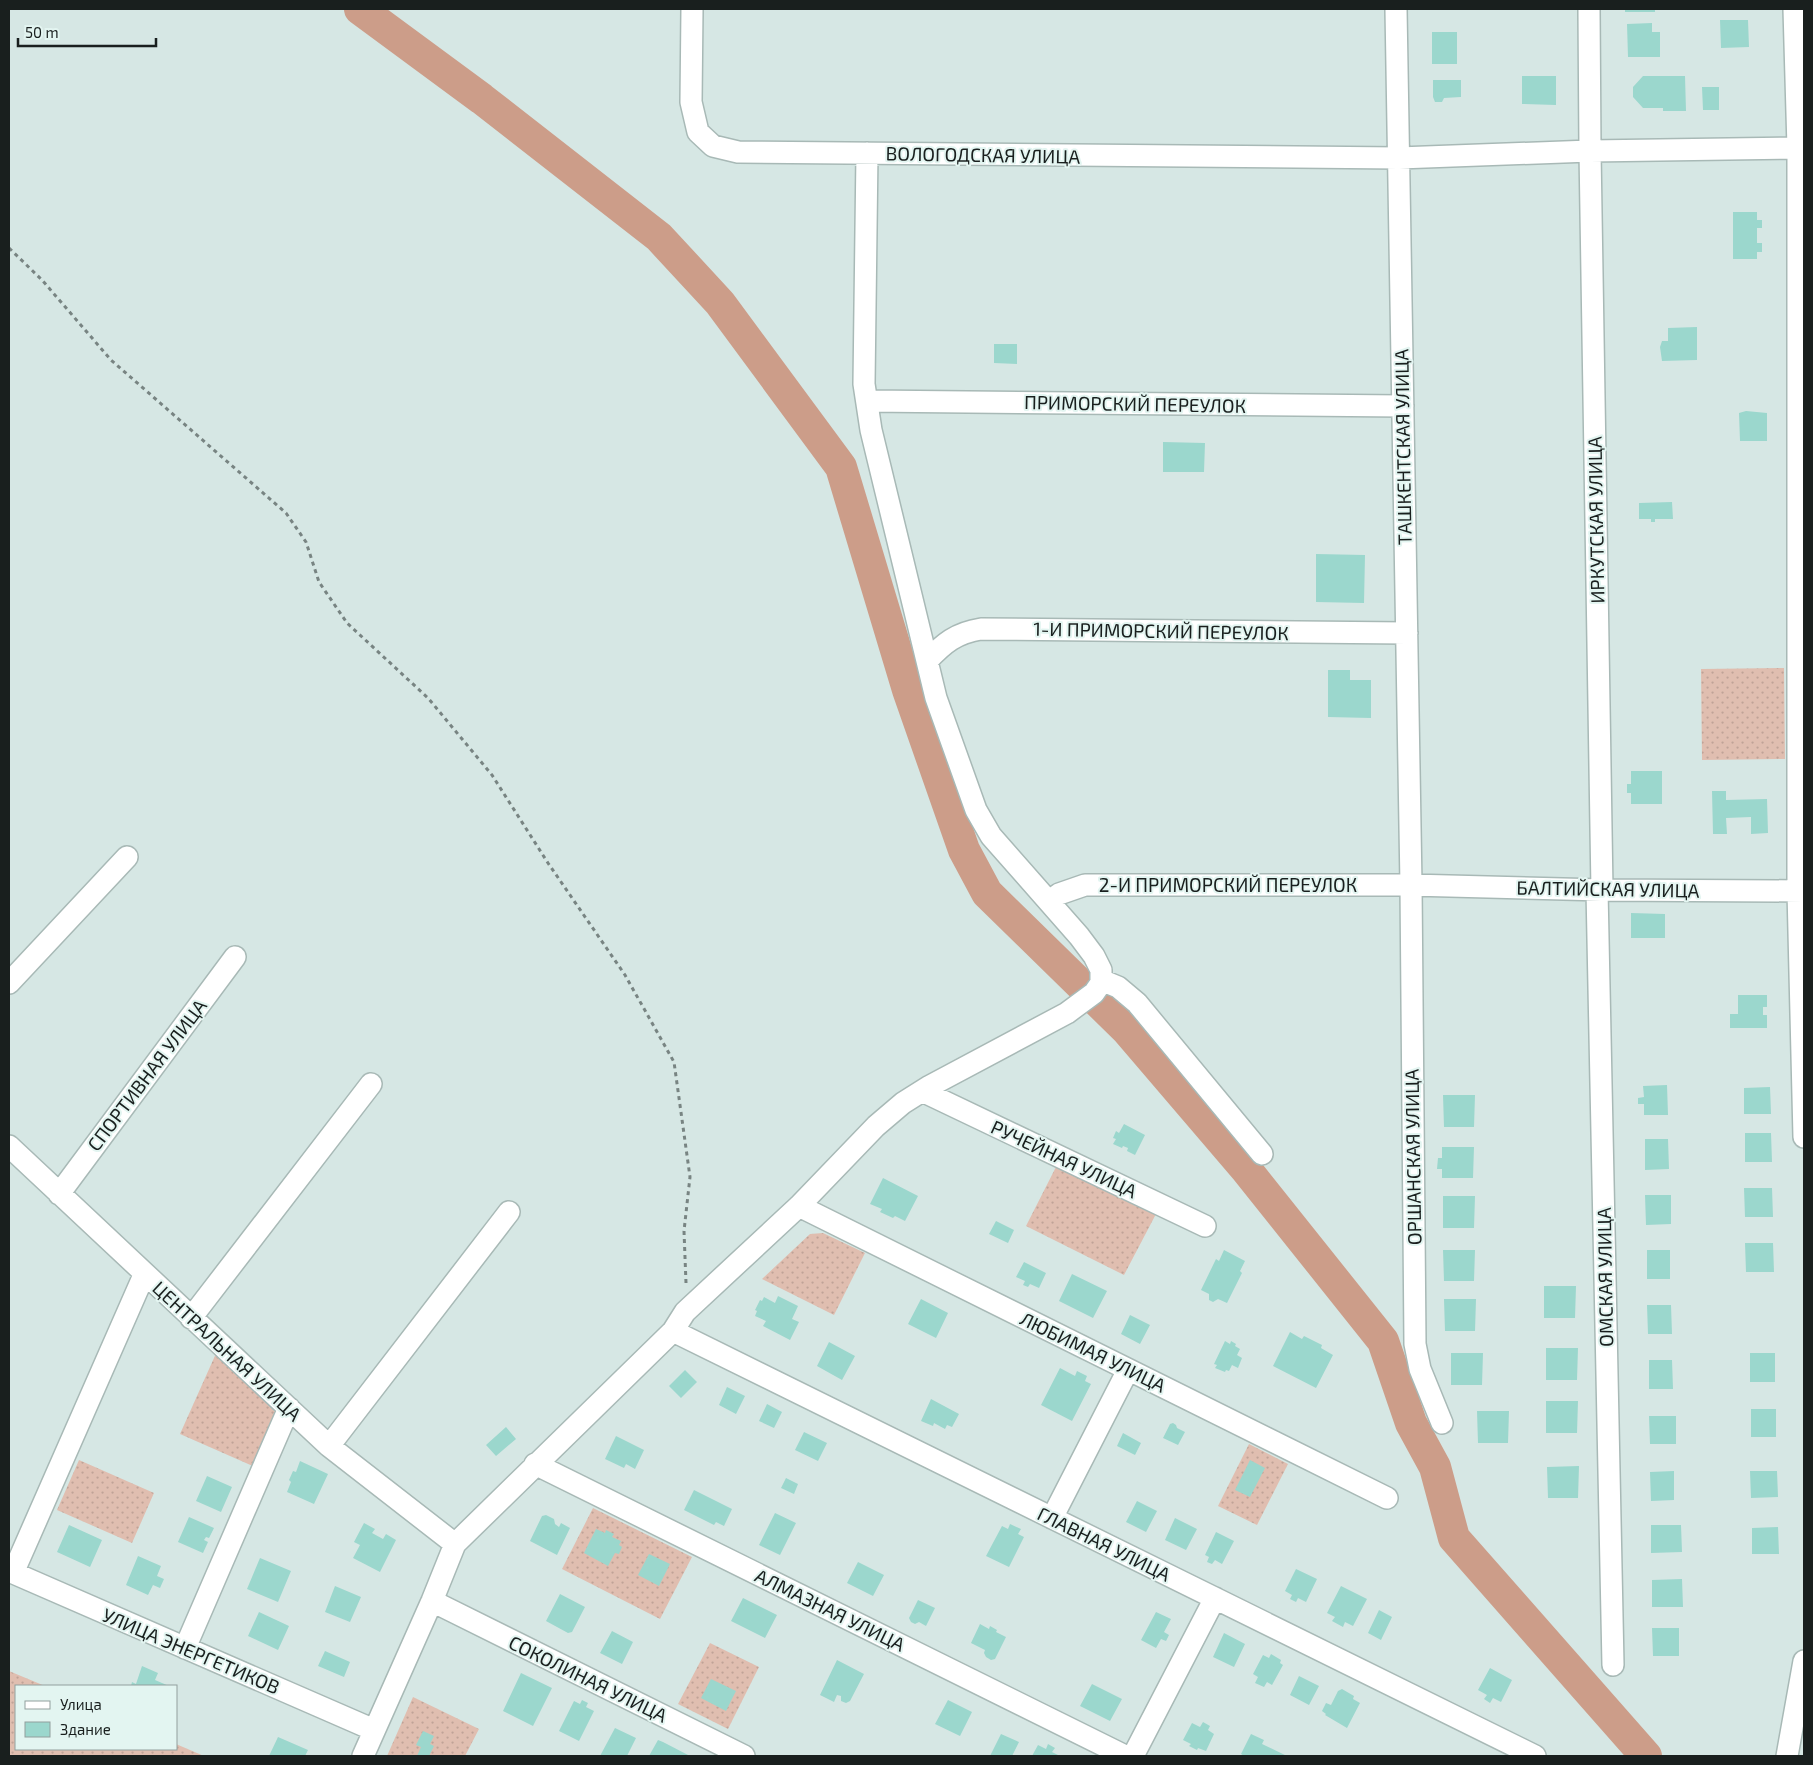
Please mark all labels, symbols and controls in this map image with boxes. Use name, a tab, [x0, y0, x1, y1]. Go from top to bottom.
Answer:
scale bar	[18, 15, 155, 47]
text: 50 m	[25, 23, 59, 41]
street label: ВОЛОГОДСКАЯ УЛИЦА	[886, 141, 1081, 168]
street label: ТАШКЕНТСКАЯ УЛИЦА	[1389, 349, 1416, 545]
street label: ПРИМОРСКИЙ ПЕРЕУЛОК	[1024, 390, 1246, 417]
street label: ИРКУТСКАЯ УЛИЦА	[1583, 436, 1608, 604]
street label: 1-И ПРИМОРСКИЙ ПЕРЕУЛОК	[1033, 617, 1289, 644]
street label: 2-И ПРИМОРСКИЙ ПЕРЕУЛОК	[1099, 873, 1357, 896]
street label: БАЛТИЙСКАЯ УЛИЦА	[1516, 875, 1700, 902]
street label: СПОРТИВНАЯ УЛИЦА	[82, 994, 211, 1155]
street label: ОРШАНСКАЯ УЛИЦА	[1399, 1068, 1426, 1245]
street label: РУЧЕЙНАЯ УЛИЦА	[988, 1115, 1141, 1202]
street label: ОМСКАЯ УЛИЦА	[1592, 1207, 1617, 1347]
street label: ЦЕНТРАЛЬНАЯ УЛИЦА	[148, 1276, 307, 1426]
street label: ЛЮБИМАЯ УЛИЦА	[1017, 1306, 1170, 1397]
street label: ГЛАВНАЯ УЛИЦА	[1034, 1501, 1175, 1586]
street label: АЛМАЗНАЯ УЛИЦА	[752, 1563, 909, 1656]
street label: УЛИЦА ЭНЕРГЕТИКОВ	[99, 1603, 283, 1698]
street label: СОКОЛИНАЯ УЛИЦА	[505, 1630, 671, 1727]
legend	[15, 1685, 178, 1750]
text: Улица	[60, 1695, 102, 1713]
text: Здание	[60, 1720, 111, 1738]

